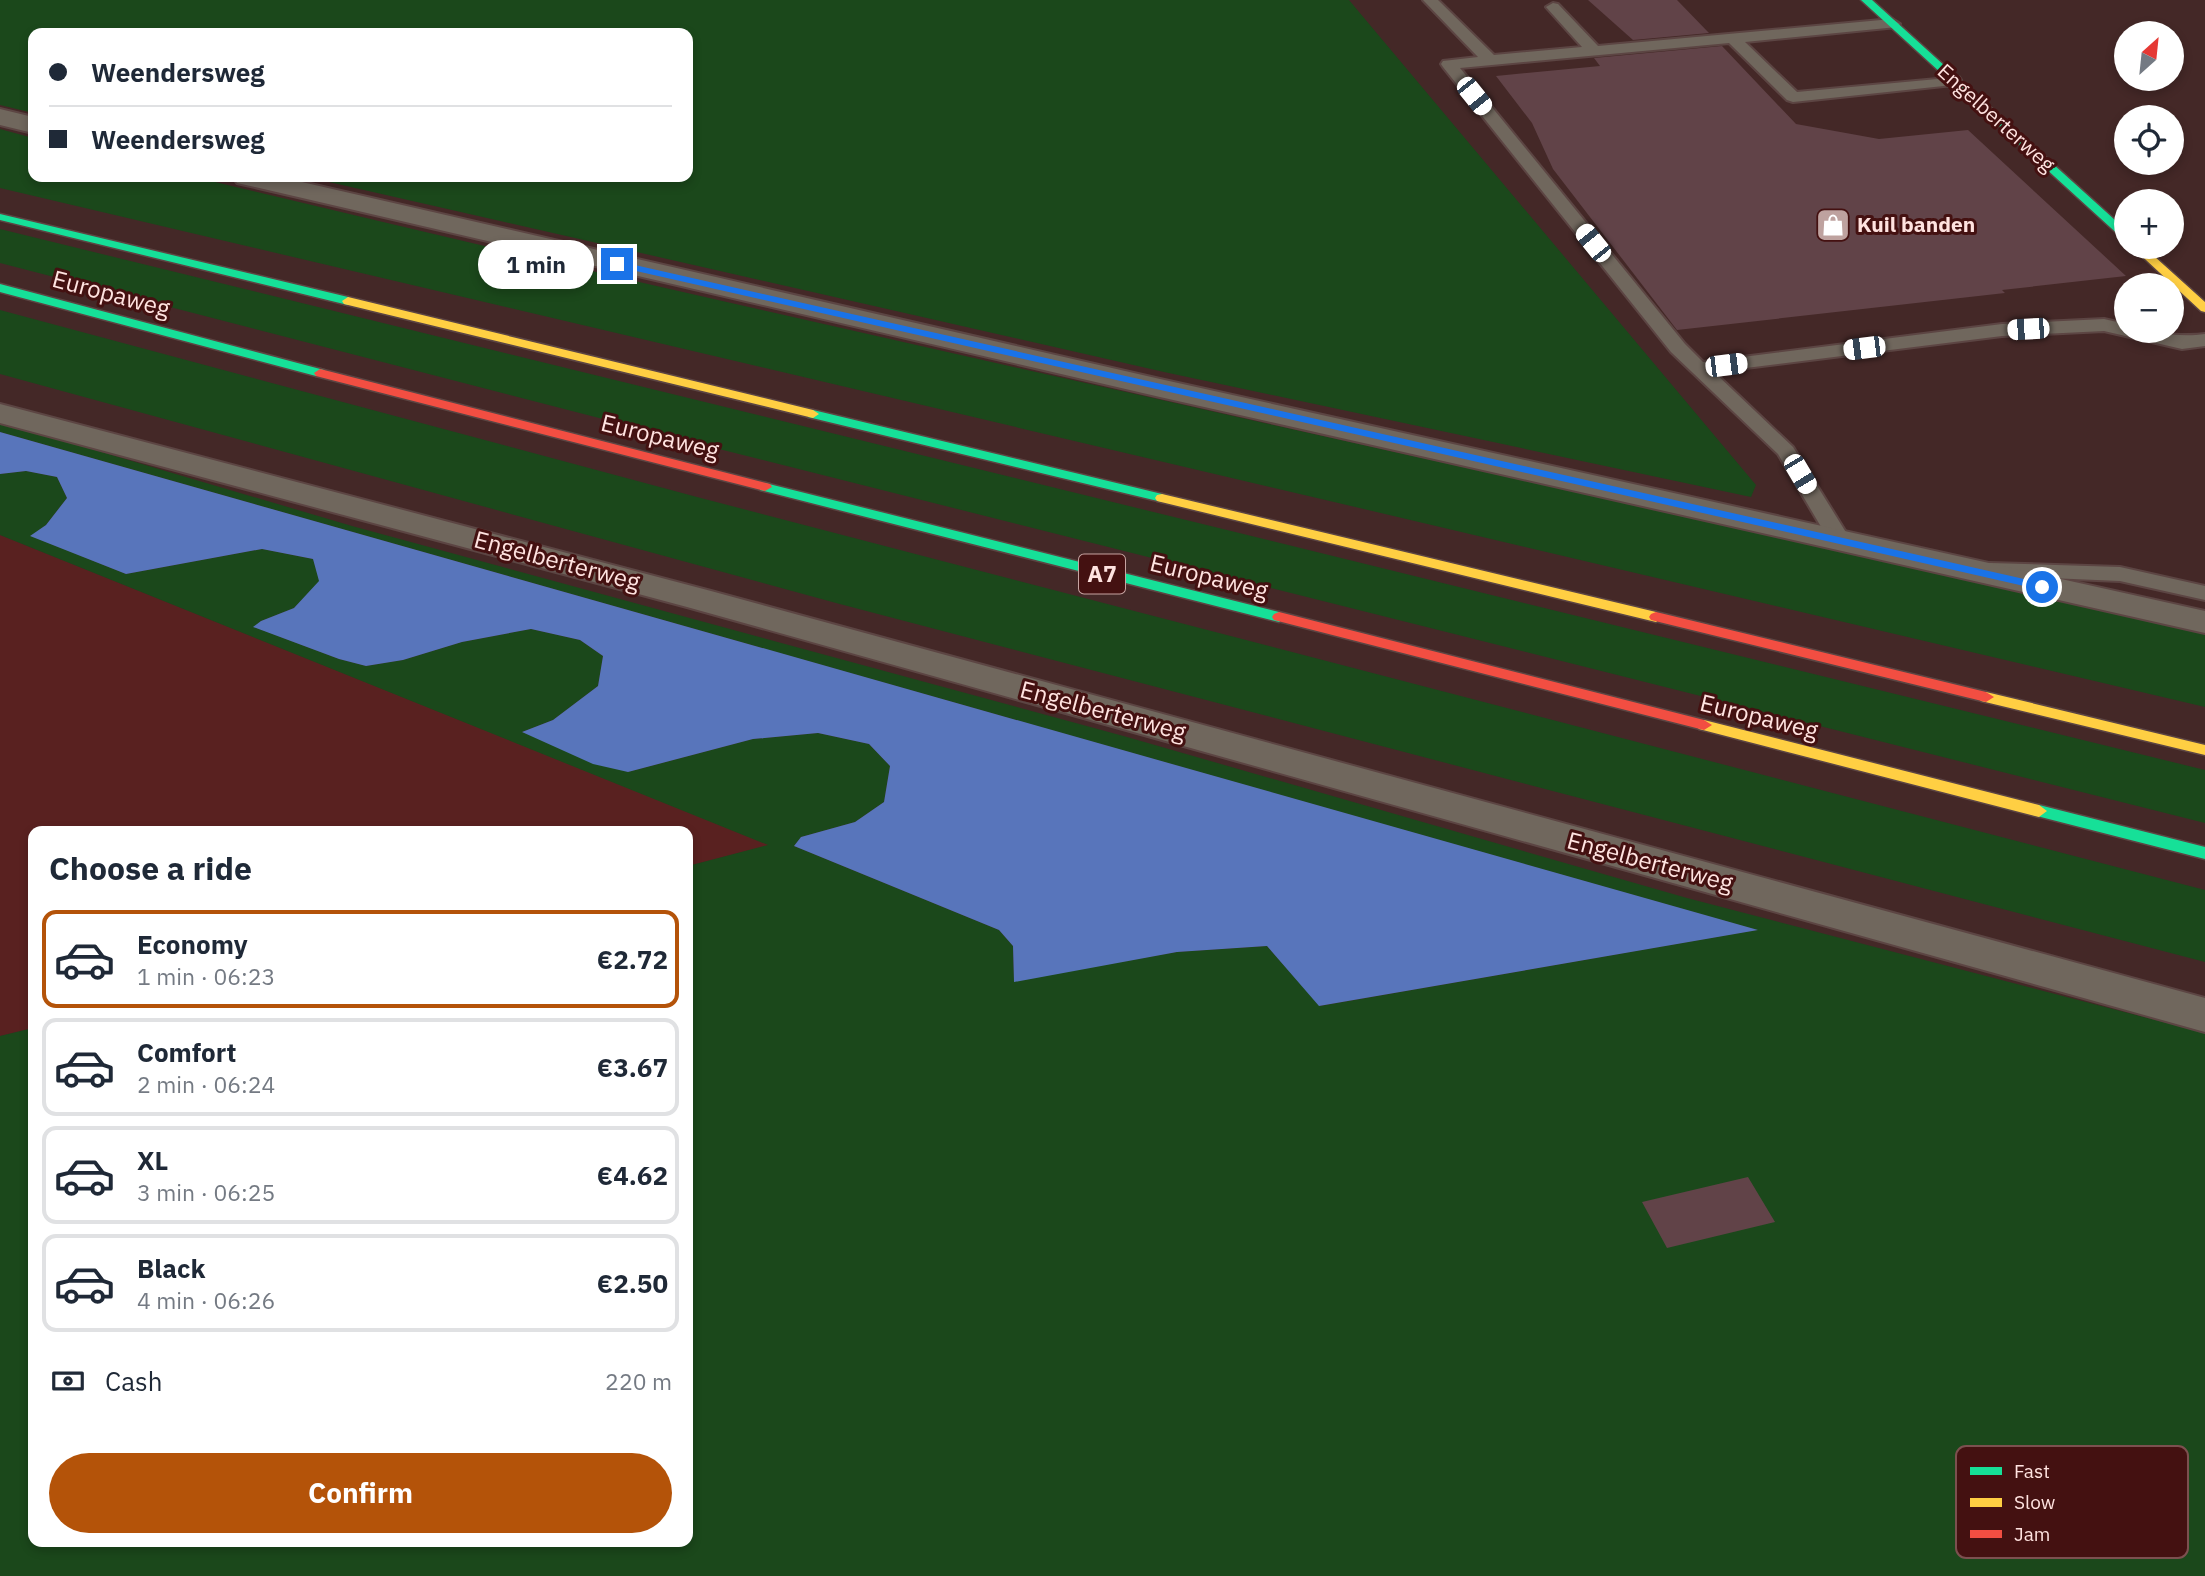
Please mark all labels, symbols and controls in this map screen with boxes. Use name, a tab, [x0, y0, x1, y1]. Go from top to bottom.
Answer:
north arrow	[2114, 21, 2184, 91]
map controls	[2114, 21, 2184, 343]
text: Weendersweg	[91, 55, 265, 89]
street label: Engelberterweg	[1932, 57, 2061, 178]
car	[1453, 73, 1496, 119]
button: locate	[2114, 105, 2184, 175]
text: Weendersweg	[91, 122, 265, 156]
button: +	[2114, 189, 2184, 259]
shop icon: Kuil banden	[1814, 206, 1852, 244]
place label: Kuil banden	[1857, 210, 1975, 238]
car	[1572, 220, 1615, 266]
callout: 1 min	[477, 240, 592, 288]
route end	[601, 248, 633, 280]
text: 1 min	[506, 249, 566, 279]
street label: Europaweg	[49, 262, 174, 324]
button: −	[2114, 273, 2184, 343]
car	[2007, 317, 2050, 341]
car	[1842, 335, 1887, 361]
car	[1704, 352, 1749, 378]
street label: Europaweg	[598, 406, 723, 466]
car	[1781, 451, 1820, 497]
street label: Engelberterweg	[471, 523, 644, 598]
street label: Europaweg	[1147, 546, 1272, 606]
road number: A7	[1079, 554, 1125, 594]
route start	[2026, 571, 2058, 603]
street label: Engelberterweg	[1017, 673, 1190, 748]
street label: Europaweg	[1697, 686, 1822, 746]
street label: Engelberterweg	[1564, 824, 1737, 899]
text: Choose a ride	[49, 847, 252, 889]
text: Economy	[137, 927, 248, 961]
icon: car	[53, 928, 116, 991]
text: €2.72	[597, 942, 668, 976]
text: 1 min · 06:23	[137, 961, 275, 991]
text: Comfort	[137, 1035, 236, 1069]
icon: car	[53, 1036, 116, 1099]
text: €3.67	[597, 1050, 668, 1084]
text: 2 min · 06:24	[137, 1069, 275, 1099]
text: XL	[137, 1143, 168, 1177]
icon: car	[53, 1144, 116, 1207]
text: €4.62	[597, 1158, 668, 1192]
text: 3 min · 06:25	[137, 1177, 275, 1207]
text: Black	[137, 1251, 205, 1285]
icon: car	[53, 1252, 116, 1315]
text: €2.50	[597, 1266, 668, 1300]
text: 4 min · 06:26	[137, 1285, 275, 1315]
icon: cash	[49, 1362, 87, 1400]
text: Cash	[105, 1364, 162, 1398]
text: 220 m	[605, 1366, 672, 1396]
legend	[1956, 1446, 2188, 1558]
button: Confirm	[49, 1453, 672, 1533]
text: Fast	[2014, 1459, 2050, 1483]
text: Slow	[2014, 1490, 2055, 1514]
text: Jam	[2014, 1522, 2050, 1546]

